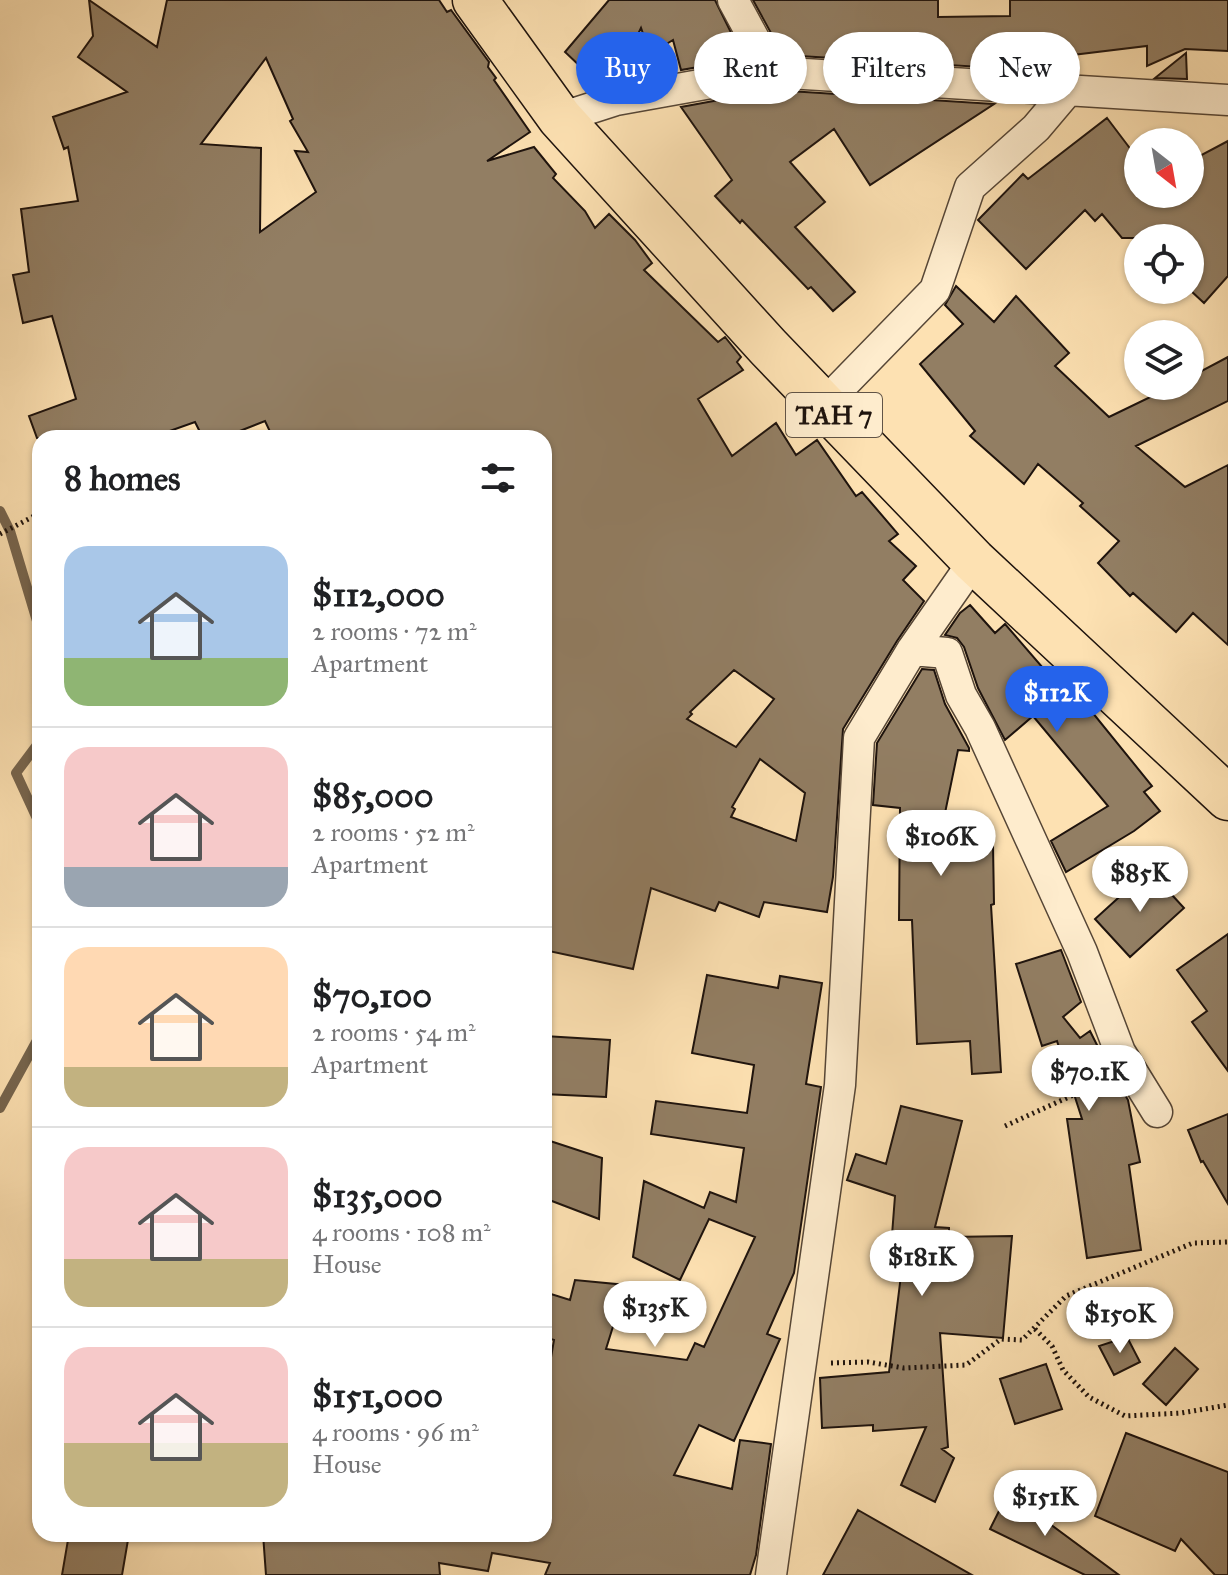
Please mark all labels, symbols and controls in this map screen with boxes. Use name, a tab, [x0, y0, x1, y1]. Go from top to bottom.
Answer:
chip: Buy	[576, 32, 678, 104]
chip: Rent	[694, 32, 807, 104]
chip: Filters	[823, 32, 954, 104]
chip: New	[970, 32, 1080, 104]
north arrow	[1124, 128, 1204, 208]
map controls	[1124, 128, 1204, 400]
button: locate	[1124, 224, 1204, 304]
button: layers	[1124, 320, 1204, 400]
road number: TAH 7	[786, 393, 882, 437]
icon: filters	[476, 456, 520, 500]
text: 8 homes	[64, 458, 180, 499]
text: $112,000	[312, 574, 445, 615]
icon: home	[128, 578, 224, 674]
text: 2 rooms · 72 m²	[312, 615, 476, 647]
text: Apartment	[312, 647, 428, 679]
pin: $112K	[1001, 666, 1113, 734]
text: $112K	[1023, 676, 1091, 708]
text: $85,000	[312, 775, 434, 816]
icon: home	[128, 779, 224, 875]
pin: $106K	[885, 810, 997, 878]
text: 2 rooms · 52 m²	[312, 816, 475, 848]
text: $106K	[905, 820, 977, 852]
pin: $85K	[1093, 846, 1187, 914]
text: Apartment	[312, 848, 428, 880]
text: $85K	[1110, 856, 1170, 888]
text: $70,100	[312, 975, 432, 1016]
icon: home	[128, 979, 224, 1075]
text: 2 rooms · 54 m²	[312, 1016, 476, 1048]
pin: $70.1K	[1024, 1045, 1154, 1113]
text: Apartment	[312, 1048, 428, 1080]
text: $70.1K	[1050, 1055, 1128, 1087]
text: $135,000	[312, 1175, 443, 1216]
icon: home	[128, 1179, 224, 1275]
text: 4 rooms · 108 m²	[312, 1216, 491, 1248]
pin: $181K	[866, 1230, 978, 1298]
text: $181K	[888, 1240, 956, 1272]
text: House	[312, 1248, 382, 1280]
pin: $135K	[599, 1281, 711, 1349]
pin: $150K	[1064, 1287, 1176, 1355]
text: $135K	[622, 1291, 688, 1323]
text: $150K	[1084, 1297, 1156, 1329]
text: $151,000	[312, 1375, 443, 1416]
icon: home	[128, 1379, 224, 1475]
text: 4 rooms · 96 m²	[312, 1416, 479, 1448]
text: House	[312, 1448, 382, 1480]
pin: $151K	[989, 1470, 1101, 1538]
text: $151K	[1012, 1480, 1078, 1512]

